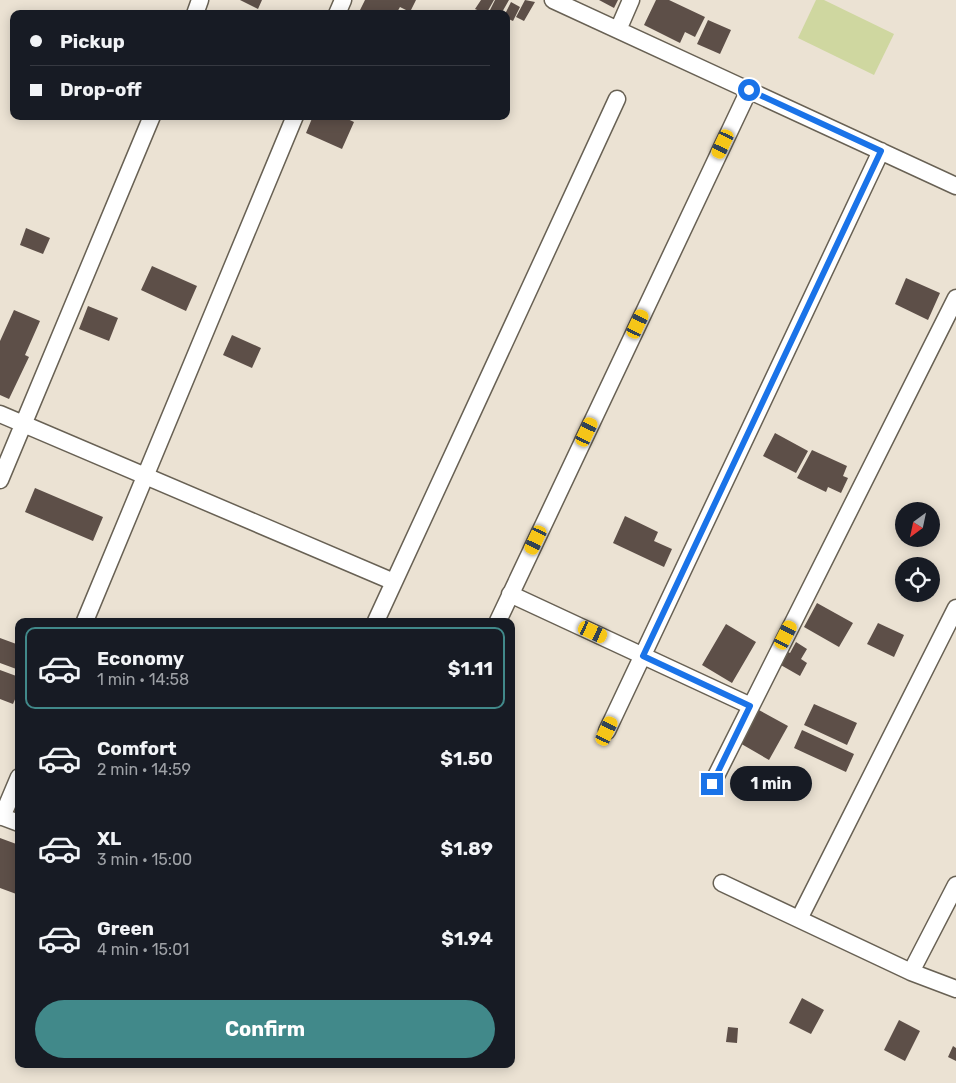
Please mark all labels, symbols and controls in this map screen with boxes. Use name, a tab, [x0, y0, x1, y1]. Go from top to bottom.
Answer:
text: Pickup	[60, 30, 125, 53]
text: Drop-off	[60, 78, 142, 101]
route start	[738, 79, 760, 101]
car	[709, 127, 736, 161]
car	[624, 307, 651, 341]
car	[573, 415, 600, 449]
north arrow	[895, 502, 940, 548]
map controls	[895, 502, 940, 602]
car	[522, 523, 549, 557]
button: locate	[895, 557, 940, 602]
car	[772, 618, 799, 652]
car	[576, 619, 609, 645]
icon: car	[37, 646, 82, 691]
text: Economy	[97, 647, 184, 670]
text: $1.11	[448, 657, 493, 680]
text: 1 min · 14:58	[97, 670, 189, 689]
car	[593, 714, 620, 748]
icon: car	[37, 736, 82, 781]
text: Comfort	[97, 737, 177, 760]
text: $1.50	[440, 747, 493, 770]
text: 2 min · 14:59	[97, 760, 191, 779]
callout: 1 min	[730, 766, 812, 802]
route end	[701, 773, 723, 795]
text: 1 min	[751, 774, 791, 793]
icon: car	[37, 826, 82, 871]
text: XL	[97, 827, 121, 850]
text: $1.89	[441, 837, 493, 860]
text: 3 min · 15:00	[97, 850, 192, 869]
icon: car	[37, 916, 82, 961]
text: Green	[97, 917, 154, 940]
text: $1.94	[441, 927, 493, 950]
text: 4 min · 15:01	[97, 940, 189, 959]
button: Confirm	[35, 1000, 495, 1058]

